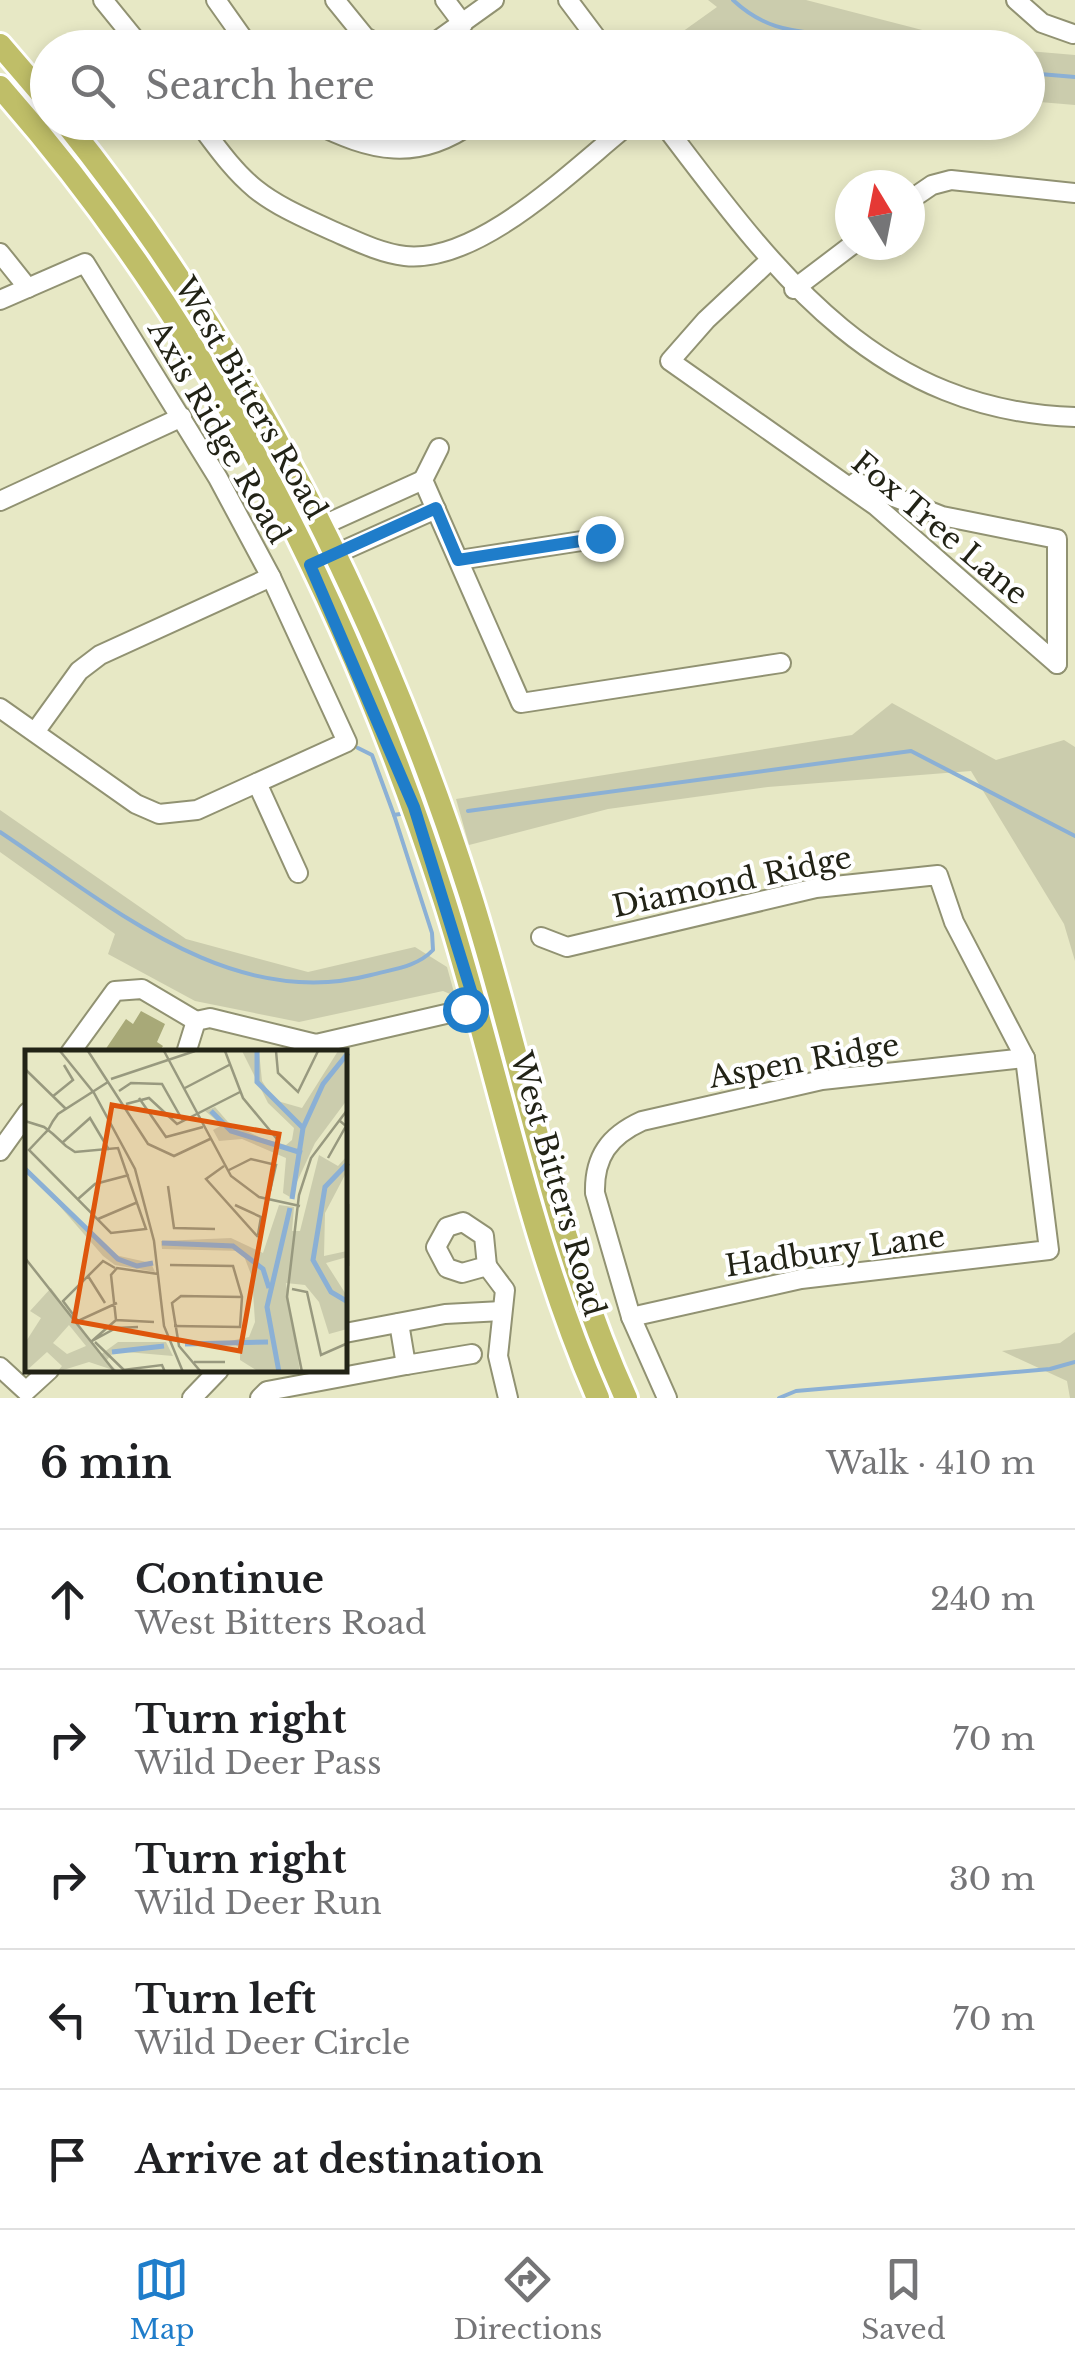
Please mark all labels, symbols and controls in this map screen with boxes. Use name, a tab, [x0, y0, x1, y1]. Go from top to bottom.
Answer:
search box	[30, 30, 1045, 140]
icon: search	[65, 58, 120, 113]
text: Search here	[145, 62, 375, 109]
north arrow	[835, 170, 925, 260]
street label: West Bitters Road	[166, 270, 335, 526]
street label: Axis Ridge Road	[140, 313, 298, 550]
street label: Fox Tree Lane	[844, 444, 1036, 612]
route end	[578, 516, 624, 562]
street label: Diamond Ridge	[609, 839, 855, 925]
route start	[443, 987, 489, 1033]
street label: Aspen Ridge	[705, 1026, 902, 1096]
street label: West Bitters Road	[502, 1047, 613, 1320]
inset map	[25, 1050, 348, 1373]
street label: Hadbury Lane	[723, 1217, 947, 1285]
text: 6 min	[40, 1437, 172, 1489]
text: Walk · 410 m	[826, 1443, 1035, 1483]
text: Continue	[135, 1556, 324, 1603]
icon: ahead	[40, 1572, 95, 1627]
text: 240 m	[930, 1579, 1035, 1619]
text: West Bitters Road	[135, 1603, 426, 1643]
text: Turn right	[135, 1696, 346, 1743]
icon: right	[40, 1712, 95, 1767]
text: 70 m	[953, 1719, 1035, 1759]
text: Wild Deer Pass	[135, 1743, 381, 1783]
text: Turn right	[135, 1836, 346, 1883]
icon: right	[40, 1852, 95, 1907]
text: 30 m	[949, 1859, 1035, 1899]
text: Wild Deer Run	[135, 1883, 382, 1923]
text: Turn left	[135, 1976, 316, 2023]
icon: left	[40, 1992, 95, 2047]
text: 70 m	[953, 1999, 1035, 2039]
text: Wild Deer Circle	[135, 2023, 410, 2063]
icon: arrive	[40, 2132, 95, 2187]
text: Arrive at destination	[135, 2136, 544, 2183]
tab: Map	[129, 2252, 194, 2347]
tab: Directions	[453, 2252, 602, 2347]
tab: Saved	[861, 2252, 946, 2347]

